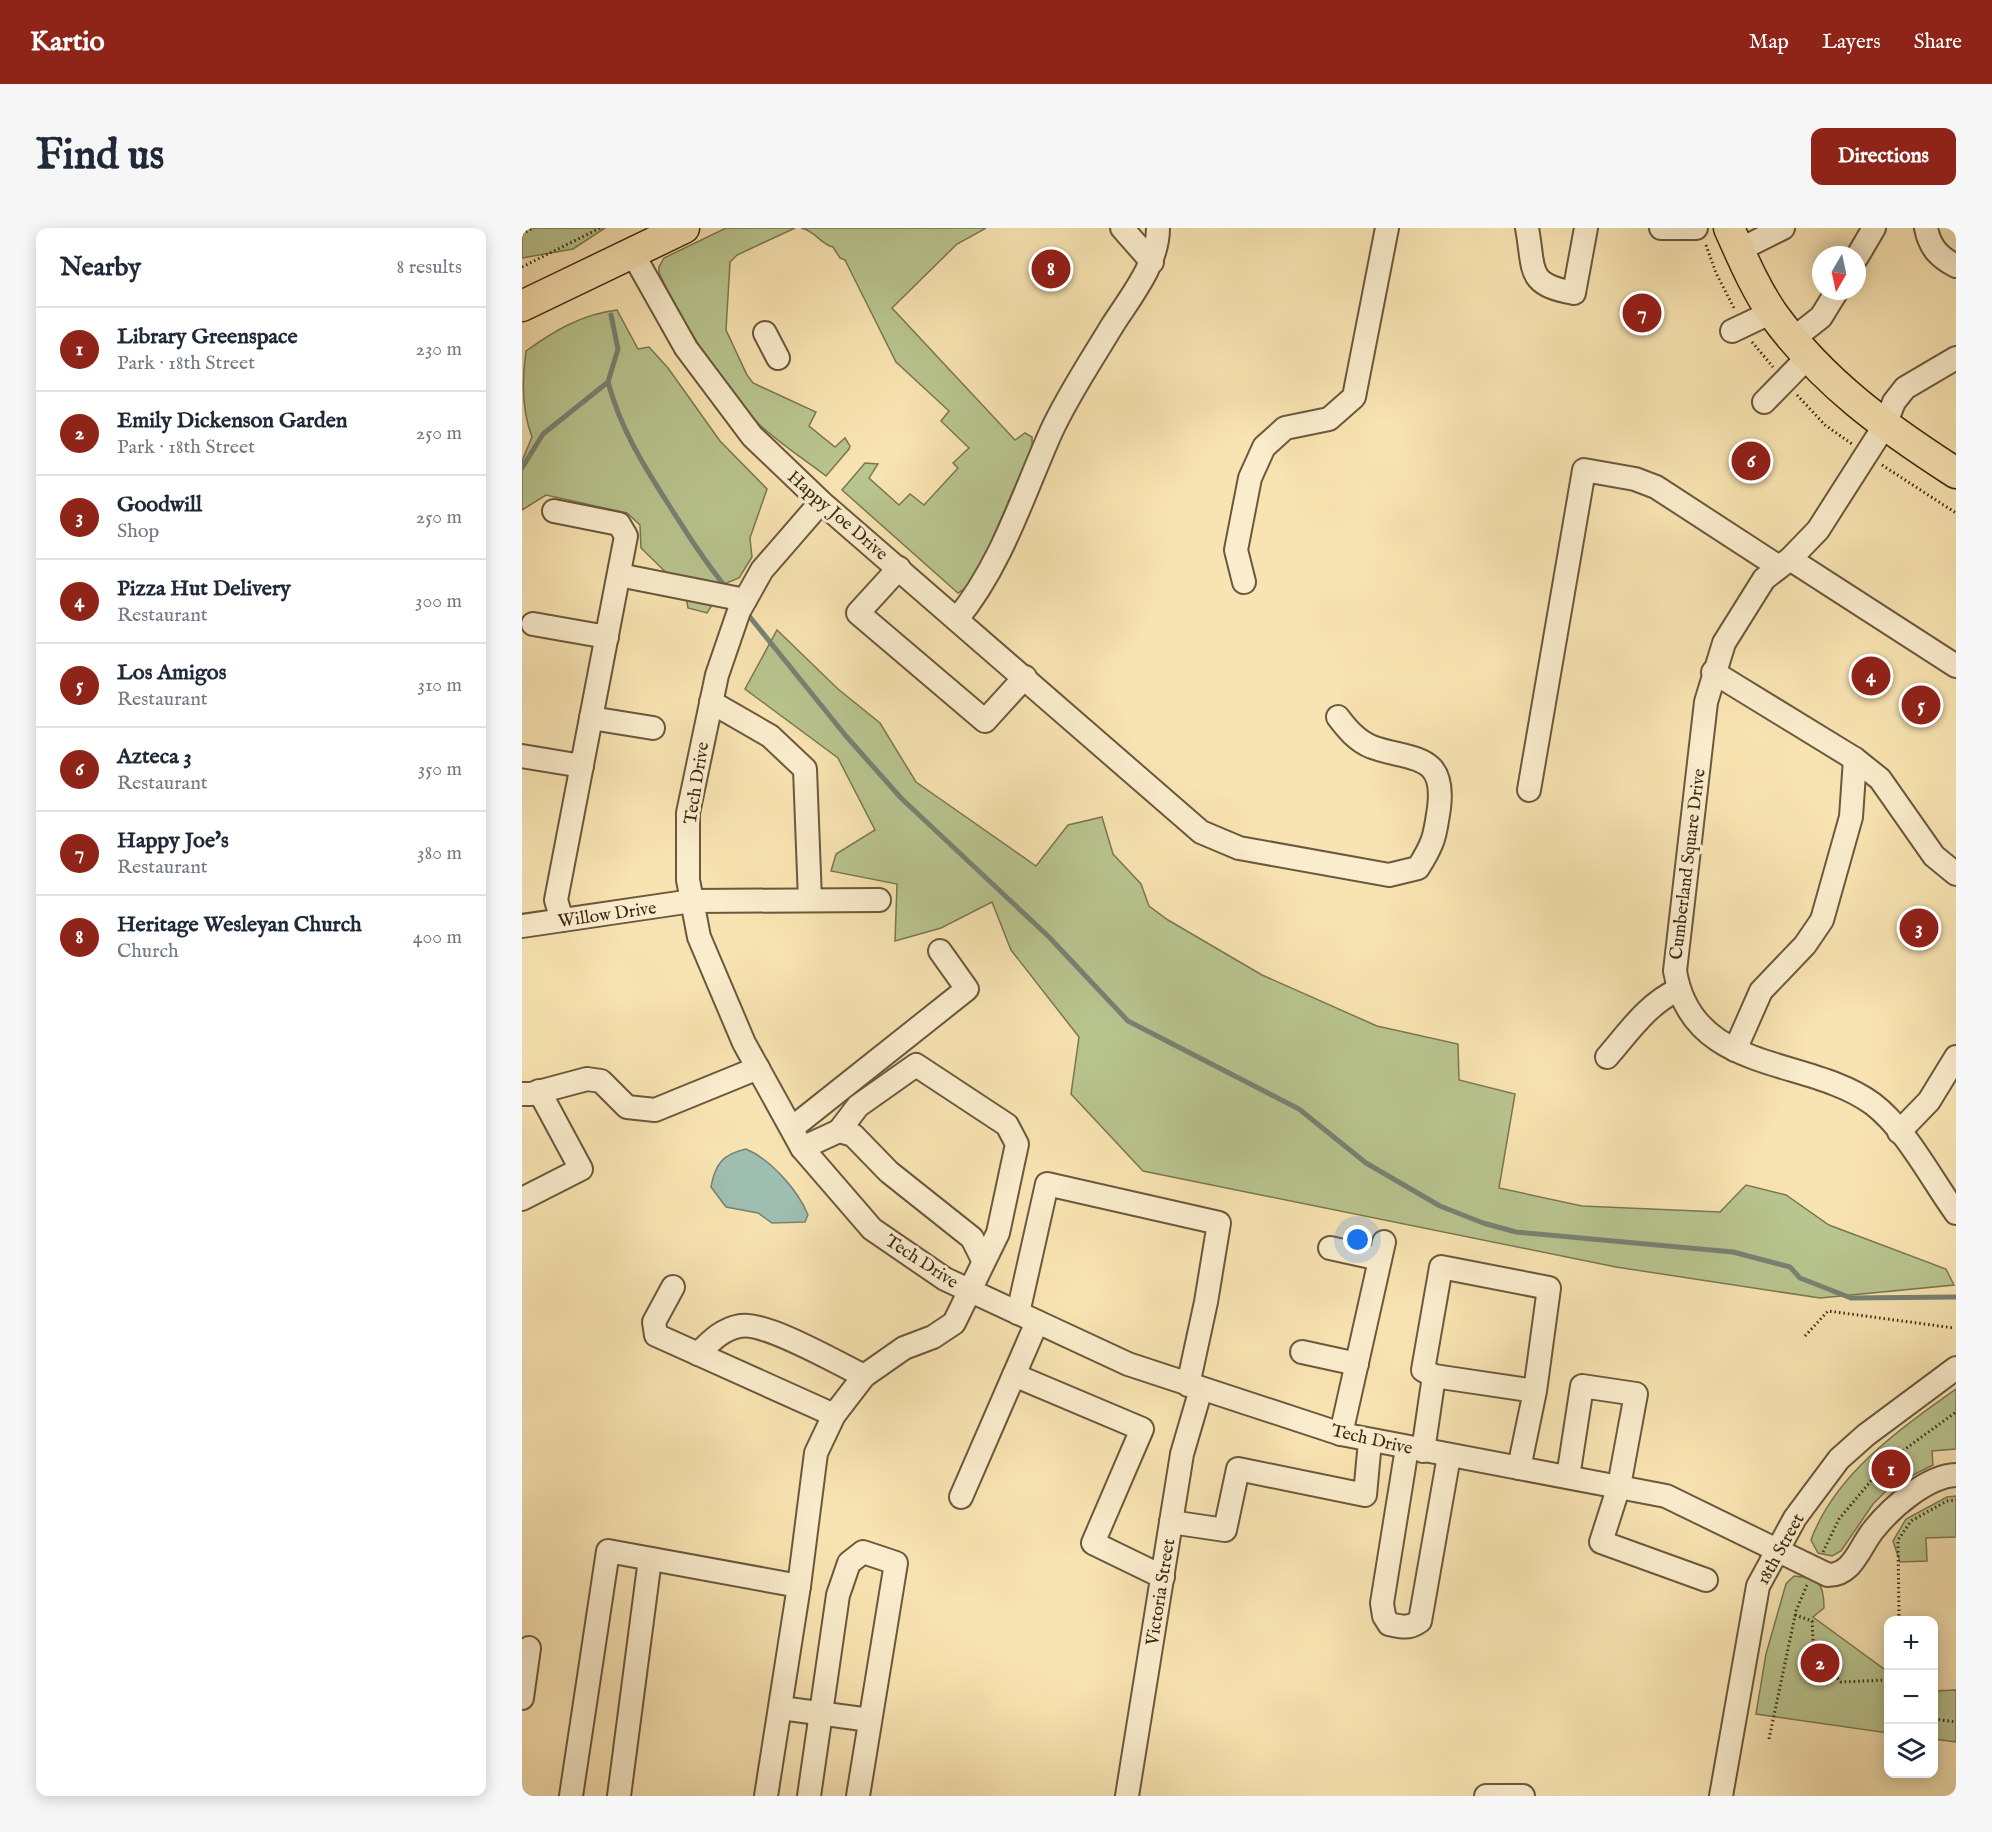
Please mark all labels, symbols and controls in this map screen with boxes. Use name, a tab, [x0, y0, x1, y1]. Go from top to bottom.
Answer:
text: Kartio	[30, 25, 105, 60]
text: Map	[1749, 29, 1789, 56]
text: Layers	[1822, 29, 1881, 56]
text: Share	[1914, 29, 1962, 56]
button: Directions	[1811, 128, 1956, 185]
text: Find us	[36, 130, 164, 183]
pin: 8	[1032, 246, 1070, 291]
north arrow	[1812, 246, 1866, 300]
text: Nearby	[60, 251, 141, 284]
text: 8 results	[396, 255, 462, 280]
pin: 7	[1622, 290, 1662, 335]
text: Library Greenspace	[117, 323, 298, 351]
text: 1	[76, 337, 83, 362]
text: 230 m	[416, 337, 462, 362]
text: Park · 18th Street	[117, 351, 255, 376]
text: Emily Dickenson Garden	[117, 407, 348, 435]
text: 2	[75, 421, 84, 446]
text: 250 m	[416, 421, 462, 446]
text: Park · 18th Street	[117, 435, 255, 460]
pin: 6	[1732, 438, 1770, 484]
street label: Happy Joe Drive	[782, 466, 892, 566]
text: Goodwill	[117, 491, 202, 519]
text: 3	[76, 505, 83, 530]
text: 250 m	[416, 505, 462, 530]
text: Shop	[117, 519, 159, 544]
text: Pizza Hut Delivery	[117, 575, 291, 603]
text: 4	[75, 589, 84, 614]
text: 300 m	[415, 589, 462, 614]
text: Restaurant	[117, 603, 208, 628]
pin: 4	[1852, 654, 1890, 698]
text: Los Amigos	[117, 659, 226, 687]
text: 5	[76, 673, 83, 698]
text: 310 m	[418, 673, 462, 698]
pin: 5	[1902, 682, 1940, 728]
text: Restaurant	[117, 687, 208, 712]
street label: Tech Drive	[680, 740, 715, 826]
text: Azteca 3	[117, 743, 192, 771]
text: 6	[75, 757, 84, 782]
text: 350 m	[418, 757, 462, 782]
street label: Cumberland Square Drive	[1665, 767, 1712, 961]
text: Restaurant	[117, 771, 208, 796]
text: Happy Joe's	[117, 827, 229, 855]
text: 7	[75, 841, 84, 866]
text: 380 m	[417, 841, 462, 866]
text: Restaurant	[117, 855, 208, 880]
street label: Willow Drive	[557, 897, 658, 934]
pin: 3	[1900, 906, 1938, 950]
text: Heritage Wesleyan Church	[117, 911, 362, 939]
text: 8	[76, 925, 83, 950]
text: 400 m	[413, 925, 462, 950]
text: Church	[117, 939, 179, 964]
your location	[1343, 1225, 1372, 1254]
street label: Tech Drive	[880, 1230, 962, 1294]
street label: Tech Drive	[1329, 1420, 1415, 1461]
pin: 1	[1872, 1446, 1910, 1492]
street label: 18th Street	[1752, 1510, 1810, 1589]
street label: Victoria Street	[1142, 1537, 1181, 1648]
map controls	[1884, 1616, 1938, 1778]
button: +	[1884, 1616, 1938, 1670]
pin: 2	[1800, 1640, 1840, 1686]
button: −	[1884, 1670, 1938, 1724]
button: layers	[1884, 1724, 1938, 1778]

